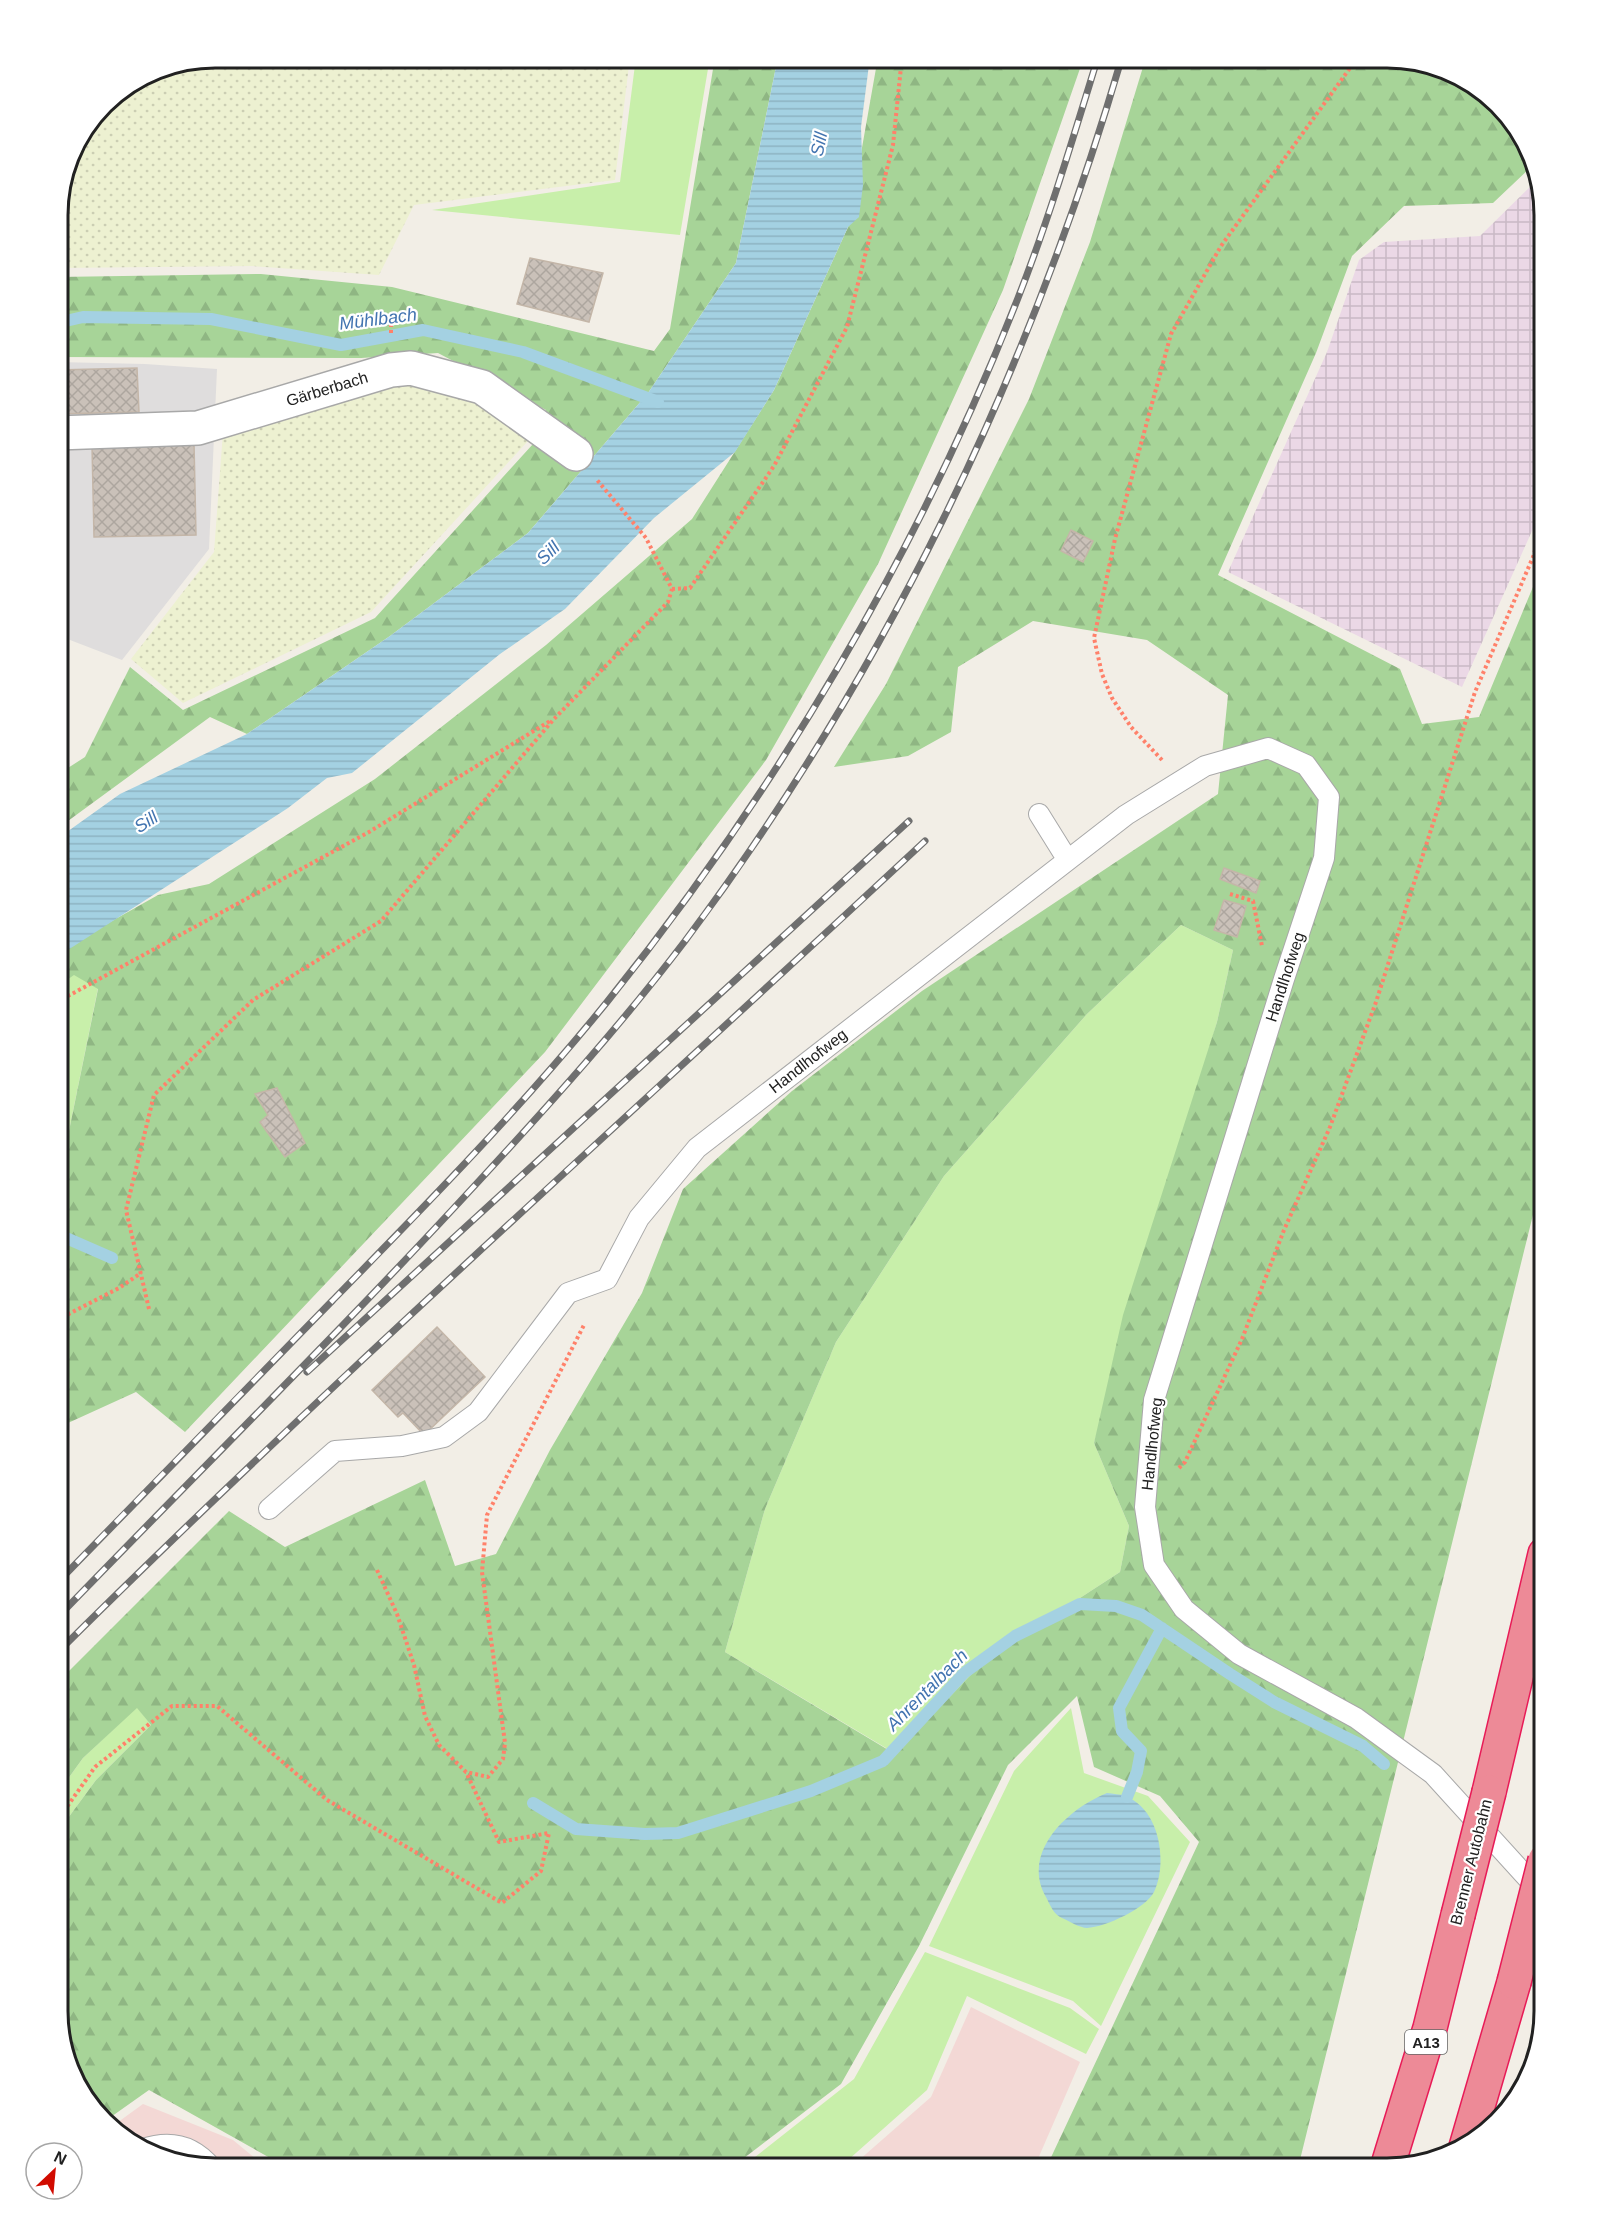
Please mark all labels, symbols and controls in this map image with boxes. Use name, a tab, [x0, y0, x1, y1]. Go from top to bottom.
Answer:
water label: Sill	[807, 129, 831, 158]
water label: Mühlbach	[338, 304, 418, 334]
street label: Gärberbach	[284, 369, 370, 409]
water label: Sill	[532, 537, 564, 569]
water label: Sill	[130, 807, 162, 837]
street label: Handlhofweg	[1262, 930, 1308, 1024]
street label: Handlhofweg	[766, 1026, 850, 1096]
street label: Handlhofweg	[1139, 1397, 1165, 1491]
water label: Ahrentalbach	[882, 1645, 972, 1735]
street label: Brenner Autobahn	[1447, 1797, 1495, 1927]
road number: A13	[1405, 2030, 1447, 2054]
north arrow	[24, 2141, 84, 2201]
text: N	[51, 2148, 69, 2168]

